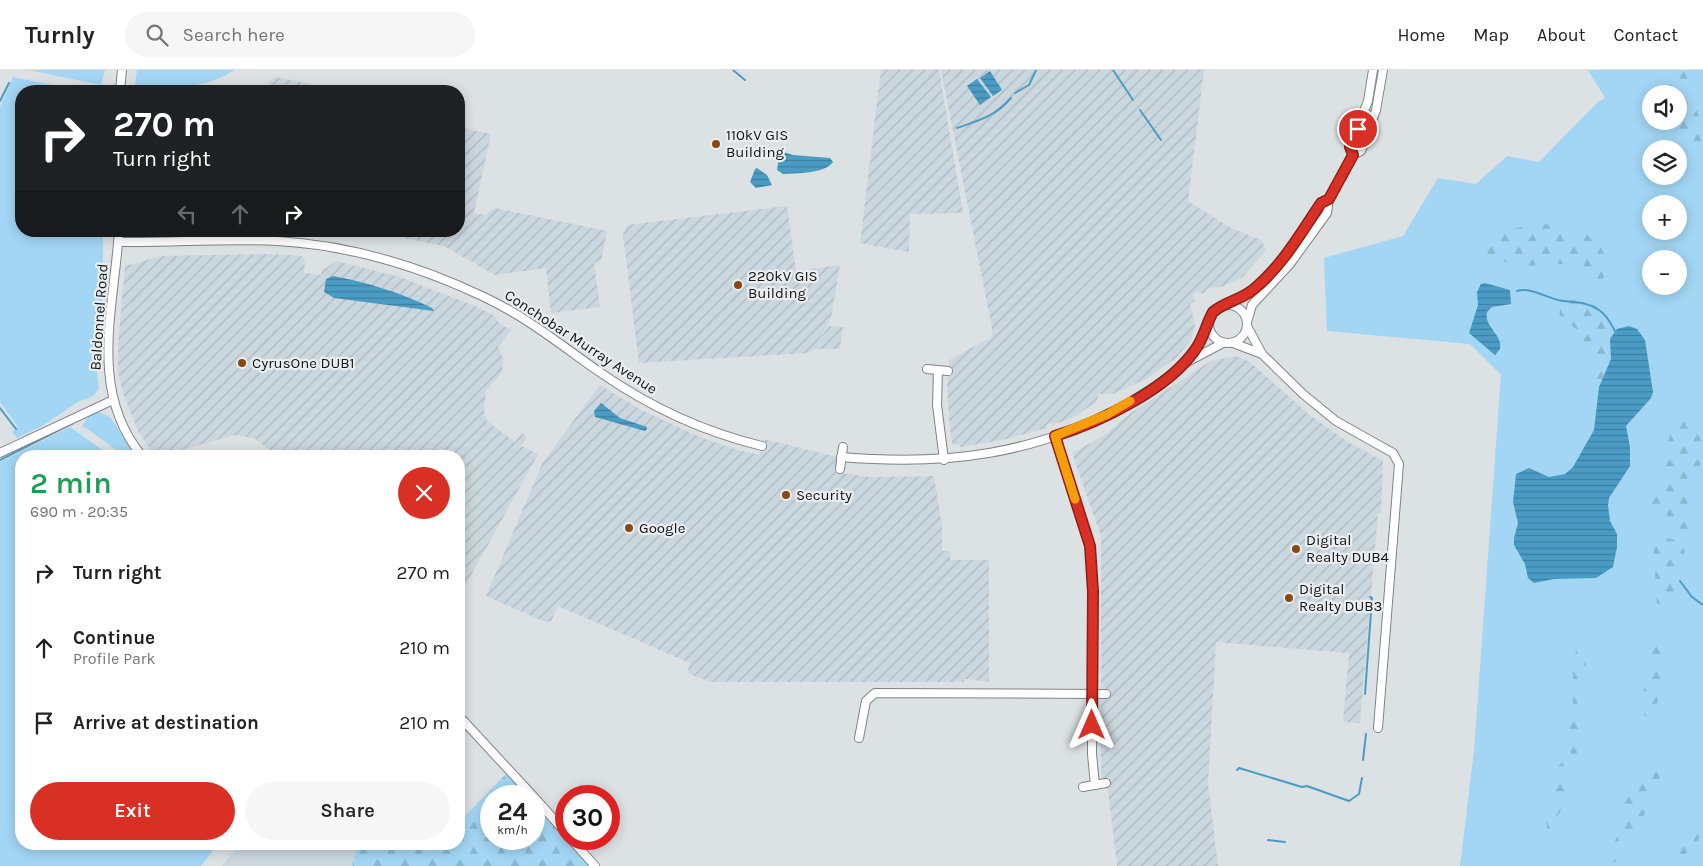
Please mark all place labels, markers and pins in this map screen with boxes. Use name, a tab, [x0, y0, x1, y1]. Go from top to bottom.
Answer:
pin	[1337, 108, 1379, 150]
place label: 110kV GIS Building	[726, 126, 788, 161]
marker: 110kV GIS Building	[710, 138, 722, 150]
place label: 220kV GIS Building	[748, 267, 818, 302]
marker: 220kV GIS Building	[732, 279, 744, 291]
place label: CyrusOne DUB1	[252, 354, 355, 372]
marker: CyrusOne DUB1	[236, 357, 248, 369]
place label: Security	[796, 486, 852, 504]
marker: Security	[780, 489, 792, 501]
place label: Google	[639, 519, 685, 537]
marker: Google	[623, 522, 635, 534]
place label: Digital Realty DUB4	[1306, 531, 1390, 566]
marker: Digital Realty DUB4	[1290, 543, 1302, 555]
place label: Digital Realty DUB3	[1299, 580, 1382, 615]
marker: Digital Realty DUB3	[1283, 592, 1295, 604]

